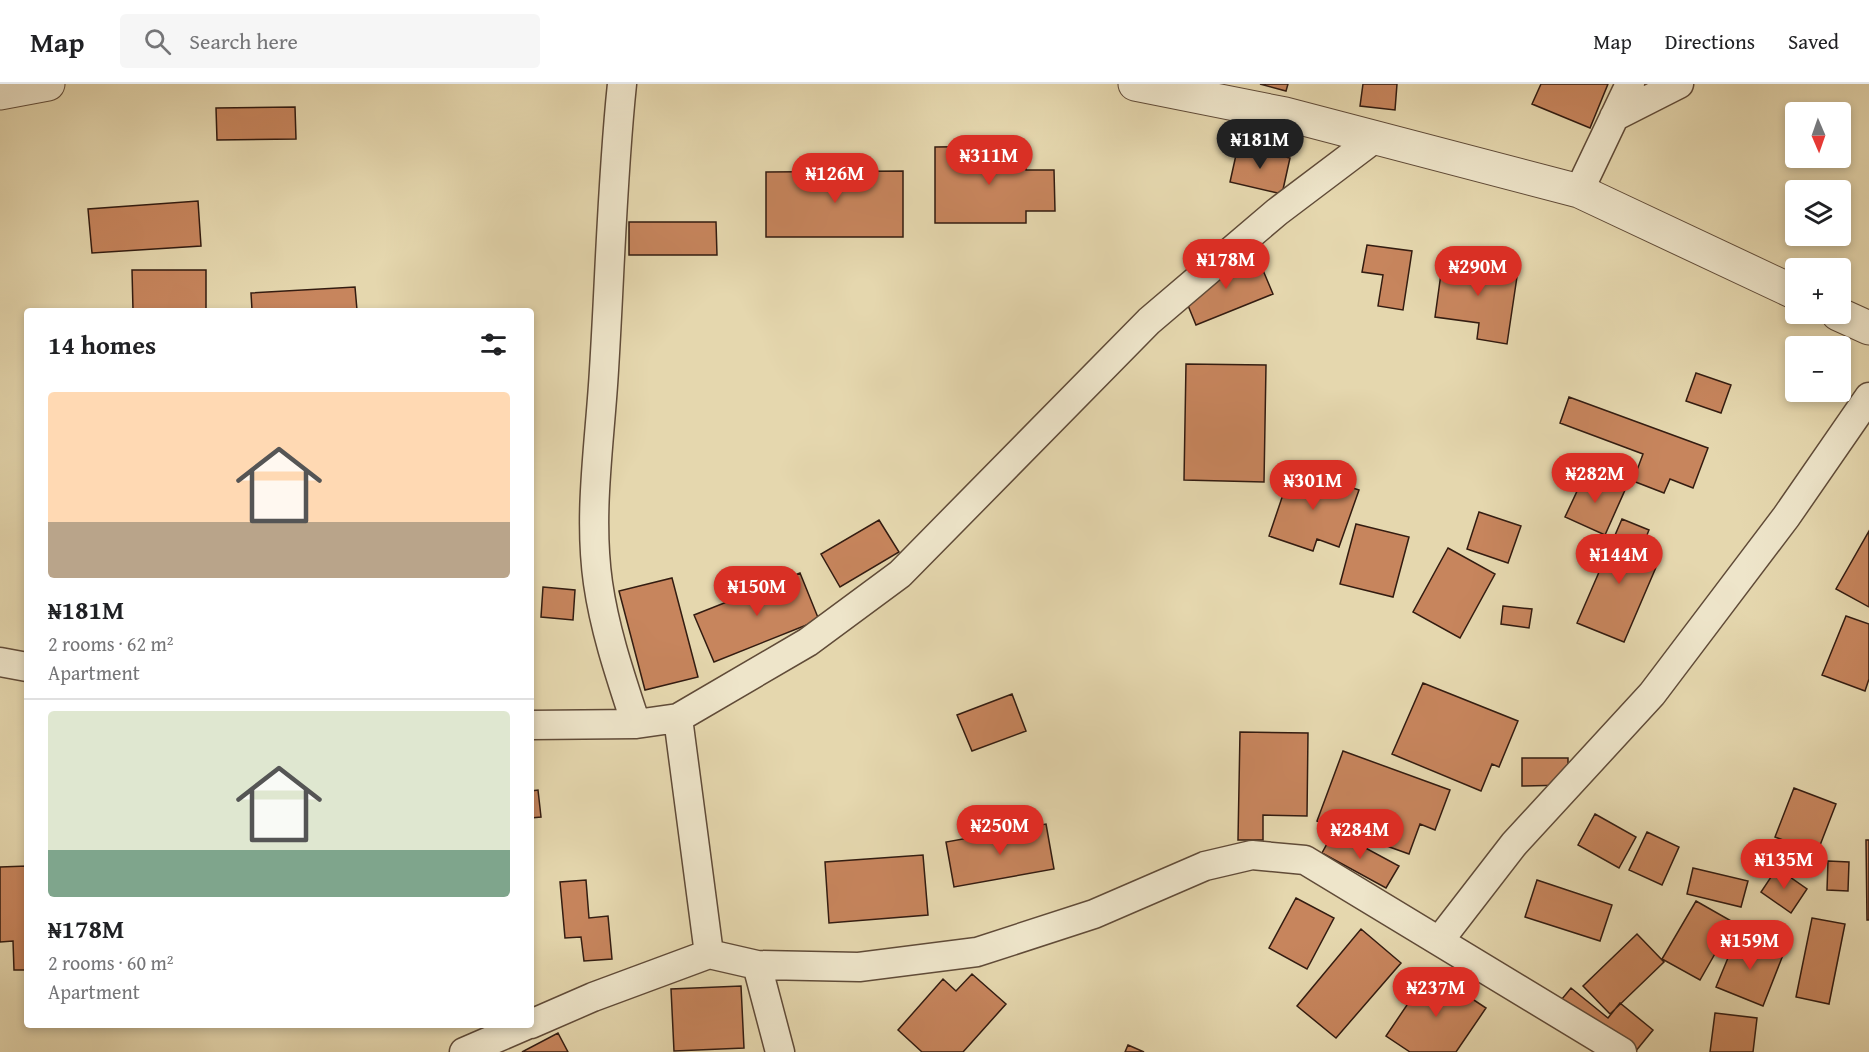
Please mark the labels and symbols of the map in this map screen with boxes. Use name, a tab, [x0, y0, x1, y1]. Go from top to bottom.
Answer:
north arrow	[1785, 102, 1851, 168]
pin: ₦181M	[1218, 119, 1302, 170]
pin: ₦311M	[947, 135, 1031, 186]
pin: ₦126M	[793, 153, 877, 204]
pin: ₦178M	[1184, 239, 1268, 290]
pin: ₦290M	[1436, 246, 1520, 297]
pin: ₦282M	[1553, 453, 1637, 504]
pin: ₦301M	[1271, 460, 1355, 511]
pin: ₦144M	[1577, 534, 1661, 585]
pin: ₦150M	[715, 566, 799, 617]
pin: ₦250M	[958, 805, 1042, 856]
pin: ₦284M	[1318, 809, 1402, 860]
pin: ₦135M	[1742, 839, 1826, 890]
pin: ₦159M	[1708, 920, 1792, 971]
pin: ₦237M	[1394, 967, 1478, 1018]

